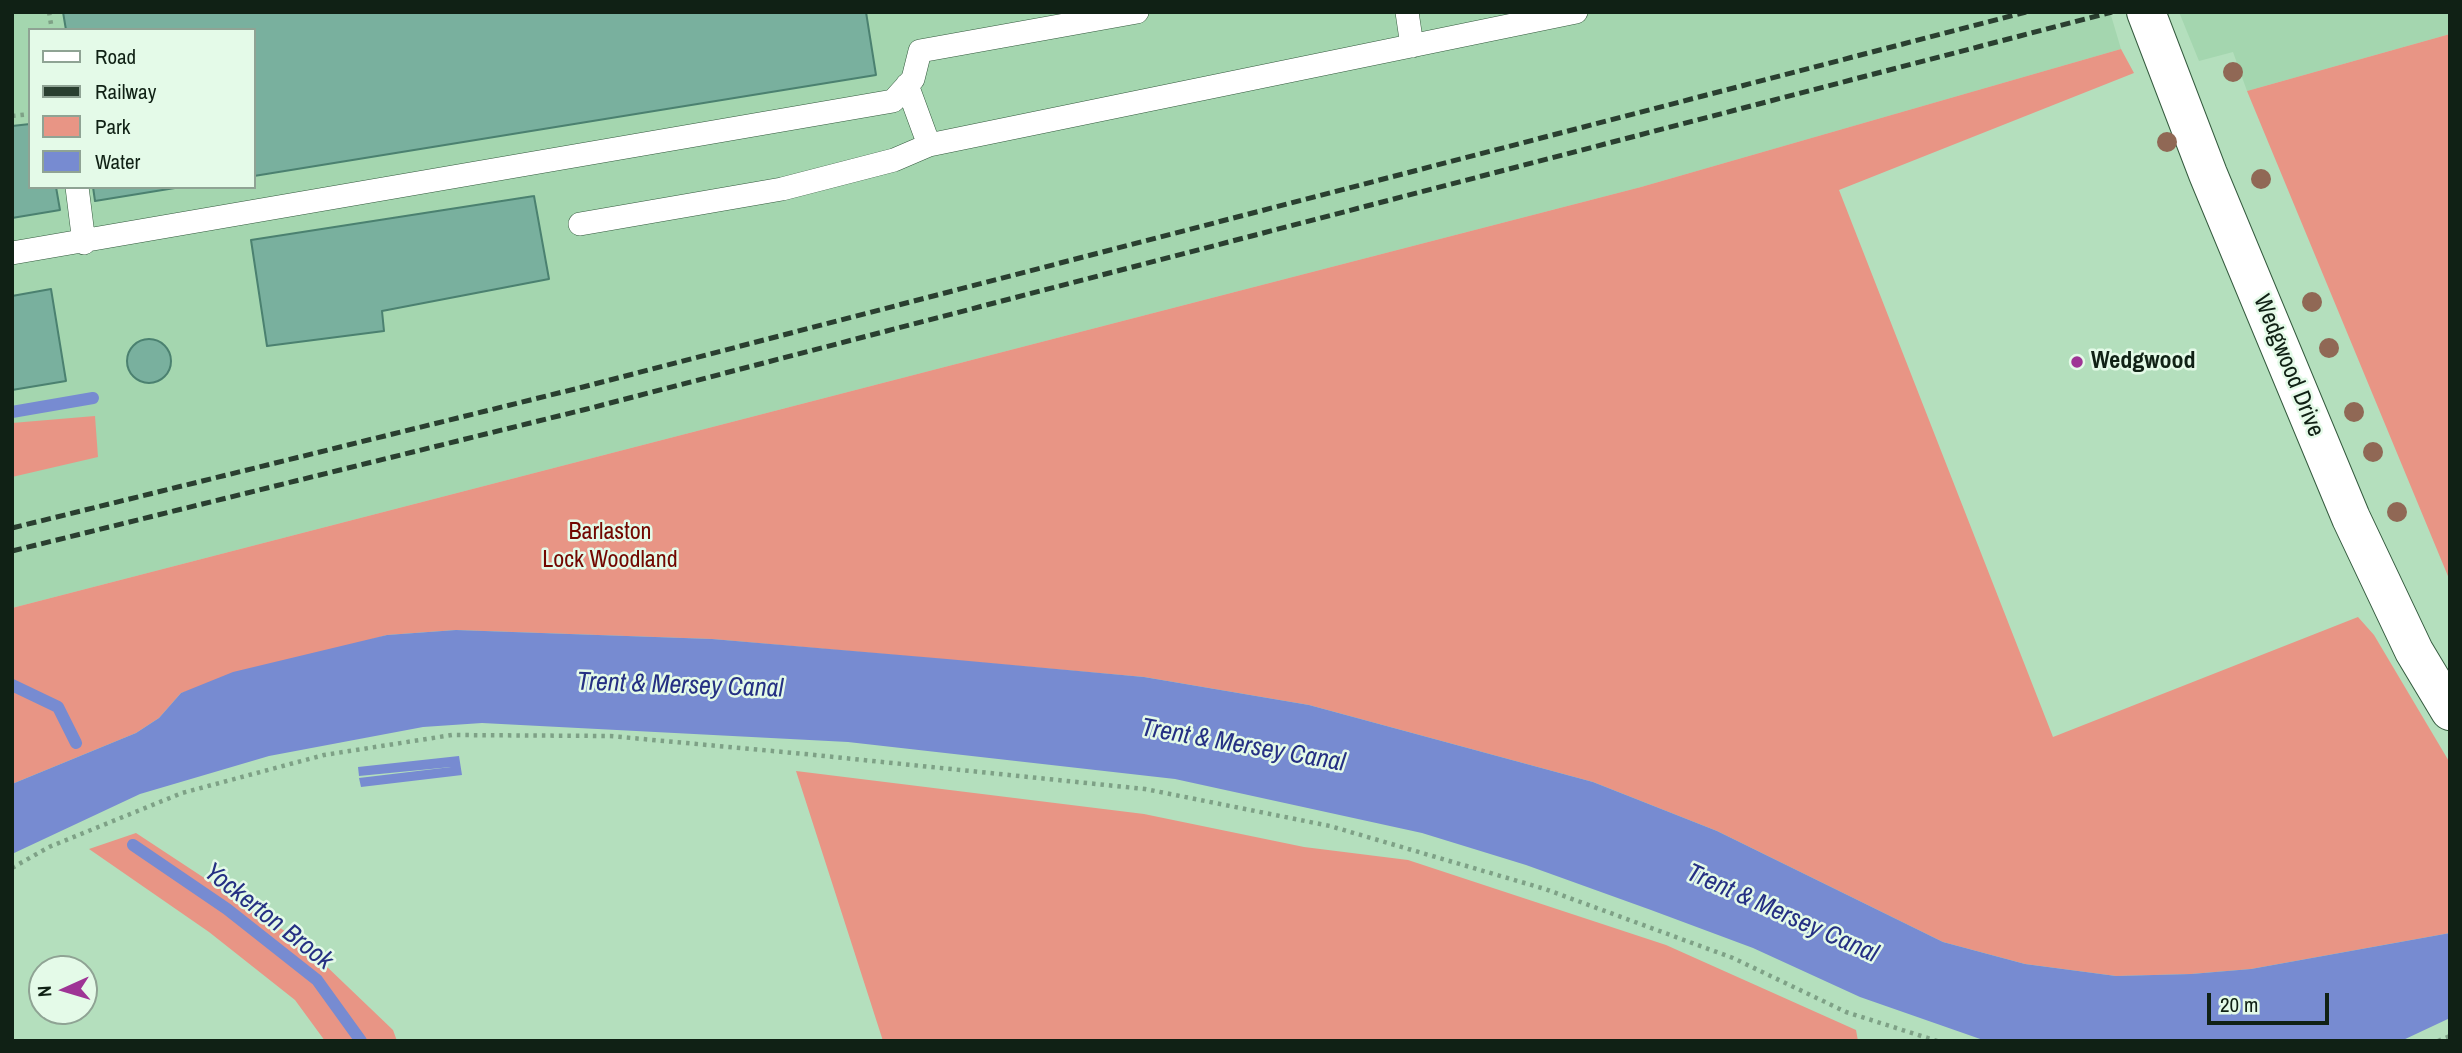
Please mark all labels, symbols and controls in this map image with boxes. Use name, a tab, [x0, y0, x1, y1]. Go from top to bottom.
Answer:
legend	[28, 28, 256, 189]
text: Road	[95, 42, 136, 71]
text: Railway	[95, 77, 156, 106]
text: Park	[95, 112, 130, 141]
text: Water	[95, 147, 140, 176]
street label: Wedgwood Drive	[2246, 291, 2330, 441]
place label: Wedgwood	[2091, 348, 2196, 376]
marker: Wedgwood	[2069, 354, 2085, 370]
park label: Barlaston Lock Woodland	[542, 519, 678, 575]
water label: Trent & Mersey Canal	[576, 667, 784, 705]
water label: Trent & Mersey Canal	[1139, 713, 1347, 779]
water label: Yockerton Brook	[197, 857, 339, 977]
water label: Trent & Mersey Canal	[1681, 858, 1883, 970]
north arrow	[28, 955, 98, 1025]
scale bar	[2210, 979, 2332, 1023]
text: N	[31, 985, 57, 998]
text: 20 m	[2220, 990, 2258, 1019]

